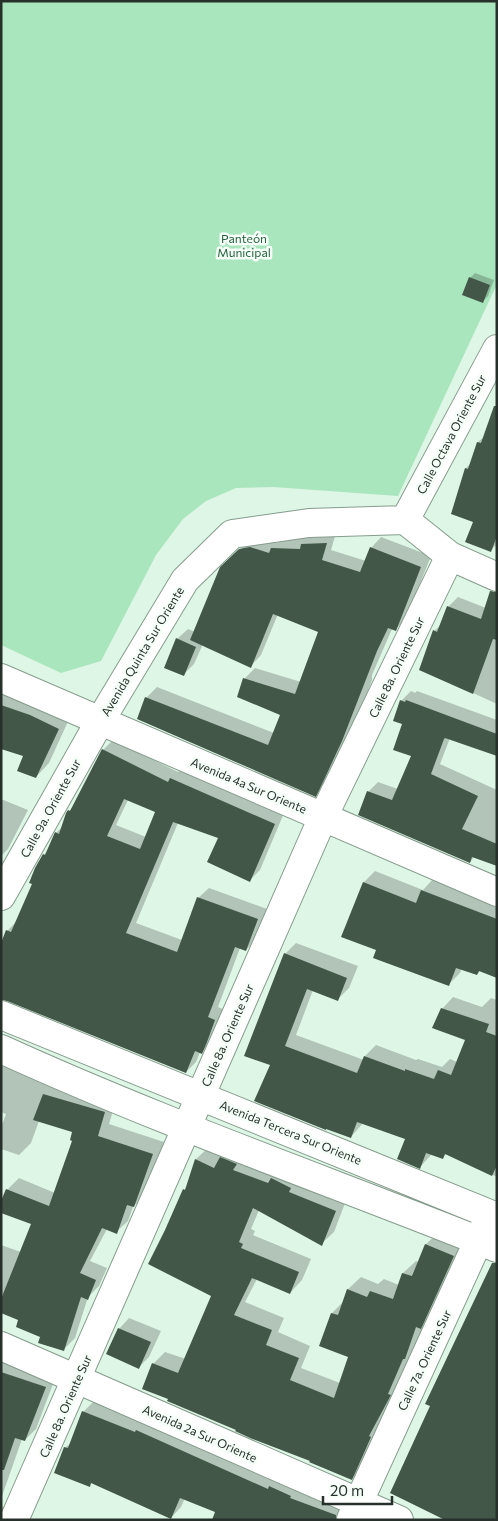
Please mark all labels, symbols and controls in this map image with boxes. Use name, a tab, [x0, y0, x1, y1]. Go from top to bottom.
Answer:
park label: Panteón Municipal	[217, 231, 271, 259]
street label: Calle Octava Oriente Sur	[413, 372, 489, 496]
street label: Avenida Quinta Sur Oriente	[98, 584, 186, 718]
street label: Calle 8a. Oriente Sur	[365, 614, 427, 720]
street label: Avenida 4a Sur Oriente	[189, 754, 309, 816]
street label: Calle 9a. Oriente Sur	[17, 756, 83, 860]
street label: Calle 8a. Oriente Sur	[198, 981, 256, 1088]
street label: Avenida Tercera Sur Oriente	[218, 1097, 364, 1167]
street label: Calle 7a. Oriente Sur	[394, 1307, 454, 1413]
street label: Calle 8a. Oriente Sur	[36, 1352, 94, 1459]
street label: Avenida 2a Sur Oriente	[141, 1401, 259, 1465]
scale bar	[323, 1474, 392, 1506]
text: 20 m	[330, 1481, 364, 1499]

